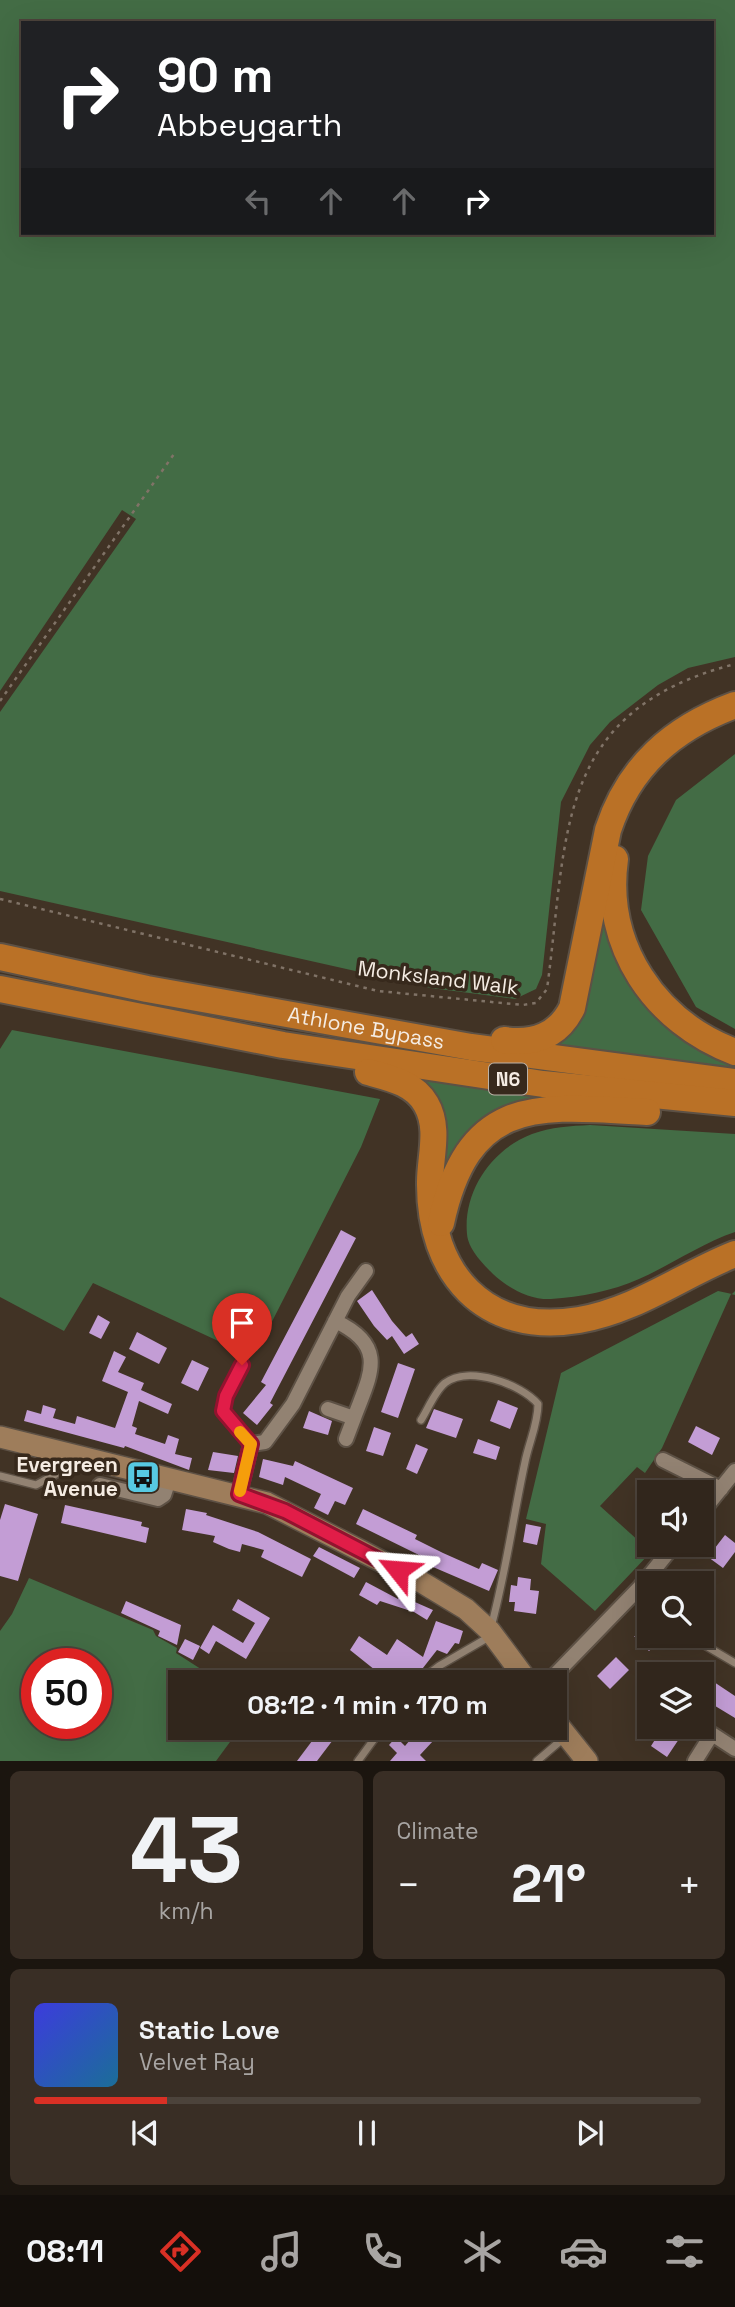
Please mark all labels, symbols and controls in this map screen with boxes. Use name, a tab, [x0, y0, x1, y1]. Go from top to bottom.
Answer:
text: 90 m	[157, 44, 273, 106]
icon: right	[42, 49, 133, 140]
text: Abbeygarth	[157, 105, 342, 145]
icon: left	[239, 182, 277, 220]
icon: ahead	[312, 182, 350, 220]
icon: ahead	[385, 182, 423, 220]
icon: right	[458, 182, 496, 220]
street label: Monksland Walk	[356, 954, 520, 1001]
street label: Athlone Bypass	[286, 1000, 447, 1055]
road number: N6	[489, 1064, 527, 1094]
pin	[212, 1293, 272, 1365]
icon: arrive	[223, 1304, 261, 1342]
place label: Evergreen Avenue	[17, 1451, 118, 1502]
bus stop icon: Evergreen Avenue	[124, 1458, 162, 1496]
map controls	[637, 1480, 714, 1739]
button: sound	[637, 1480, 714, 1557]
position arrow	[361, 1533, 435, 1607]
button: search	[637, 1571, 714, 1648]
speed limit sign: 50	[21, 1648, 112, 1739]
button: layers	[637, 1662, 714, 1739]
text: 08:12 · 1 min · 170 m	[247, 1688, 488, 1722]
text: 43	[130, 1792, 243, 1909]
text: Climate	[397, 1816, 479, 1846]
text: 21°	[511, 1851, 586, 1917]
text: −	[397, 1861, 420, 1909]
text: +	[677, 1861, 701, 1909]
text: km/h	[159, 1896, 214, 1926]
text: Static Love	[139, 2013, 280, 2047]
text: Velvet Ray	[139, 2047, 255, 2077]
icon: previous	[126, 2114, 164, 2152]
icon: pause	[348, 2114, 386, 2152]
icon: next	[571, 2114, 609, 2152]
icon: directions	[156, 2227, 205, 2276]
icon: music	[257, 2227, 306, 2276]
icon: phone	[358, 2227, 407, 2276]
icon: climate	[458, 2227, 507, 2276]
icon: car	[559, 2227, 608, 2276]
icon: filters	[660, 2227, 709, 2276]
text: 08:11	[26, 2231, 104, 2271]

